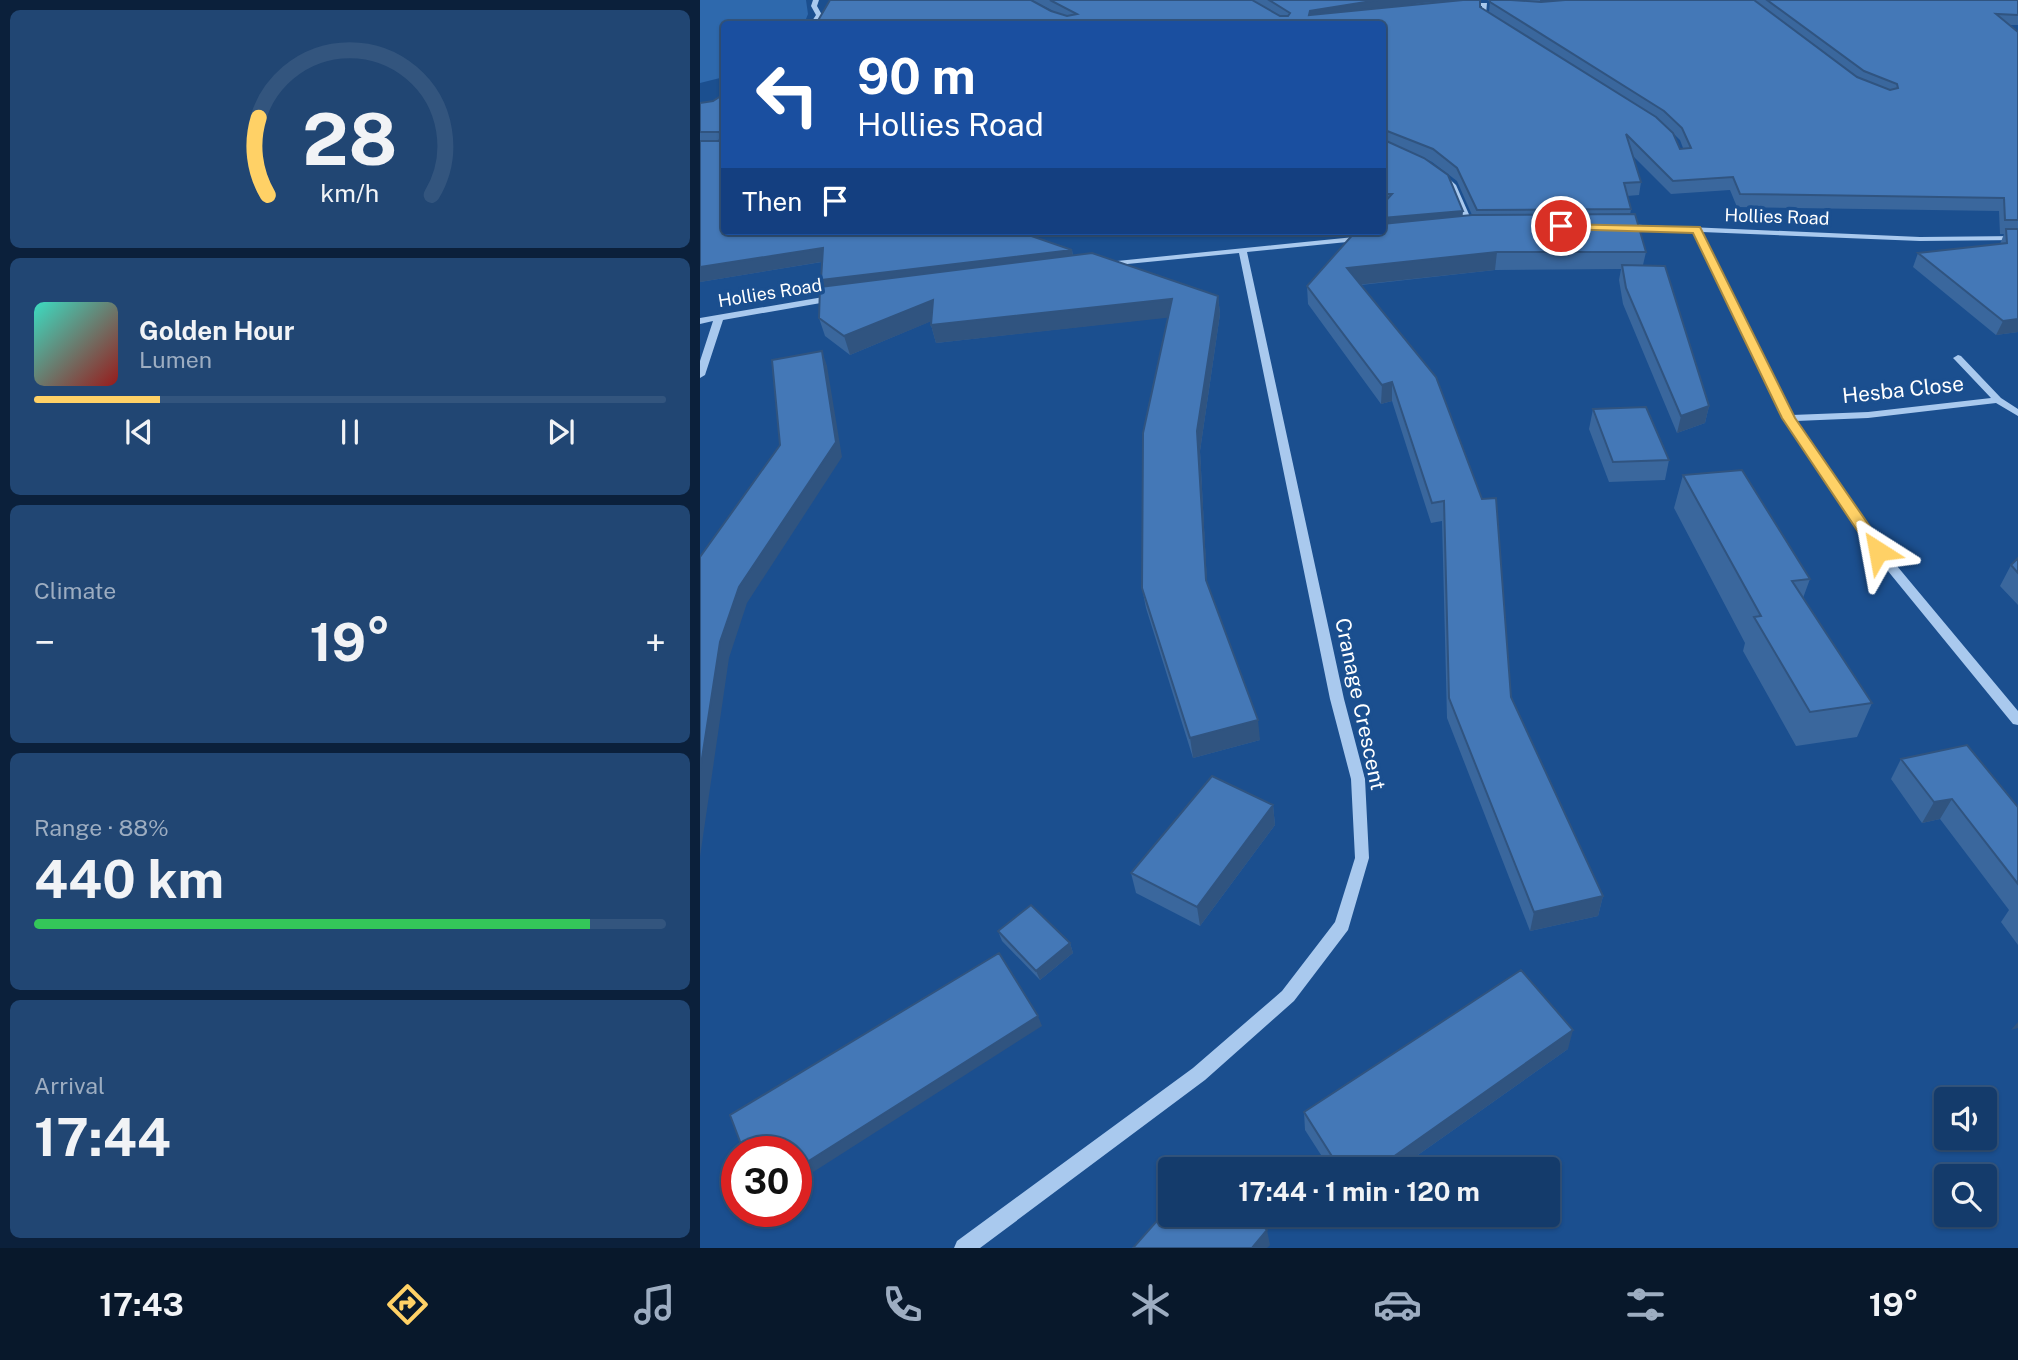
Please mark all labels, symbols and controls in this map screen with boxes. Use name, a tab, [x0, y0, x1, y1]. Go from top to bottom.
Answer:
text: 90 m	[857, 47, 976, 105]
icon: left	[742, 49, 833, 140]
text: 28	[302, 96, 398, 181]
text: Hollies Road	[857, 106, 1044, 143]
text: km/h	[321, 178, 379, 208]
icon: arrive	[816, 182, 854, 220]
text: Then	[742, 186, 802, 217]
pin	[1531, 196, 1591, 256]
street label: Hollies Road	[1724, 204, 1830, 229]
icon: arrive	[1542, 207, 1580, 245]
street label: Hollies Road	[716, 274, 823, 311]
text: Golden Hour	[139, 315, 294, 346]
text: Lumen	[139, 346, 212, 373]
street label: Hesba Close	[1841, 371, 1965, 408]
icon: previous	[120, 413, 158, 451]
icon: pause	[331, 413, 369, 451]
icon: next	[542, 413, 580, 451]
position arrow	[1841, 514, 1915, 588]
text: Climate	[34, 577, 116, 604]
text: 19°	[309, 612, 391, 673]
street label: Cranage Crescent	[1330, 616, 1391, 792]
text: −	[34, 620, 55, 665]
text: +	[645, 620, 666, 665]
text: Range · 88%	[34, 814, 169, 841]
text: 440 km	[34, 849, 224, 910]
text: Arrival	[34, 1072, 105, 1099]
map controls	[1934, 1087, 1997, 1227]
button: sound	[1934, 1087, 1997, 1150]
text: 17:44	[34, 1107, 171, 1168]
speed limit sign: 30	[721, 1136, 812, 1227]
button: search	[1934, 1164, 1997, 1227]
text: 17:44 · 1 min · 120 m	[1238, 1176, 1480, 1207]
icon: directions	[383, 1280, 432, 1329]
icon: music	[630, 1280, 679, 1329]
icon: phone	[878, 1280, 927, 1329]
icon: climate	[1126, 1280, 1175, 1329]
icon: car	[1373, 1280, 1422, 1329]
icon: filters	[1621, 1280, 1670, 1329]
text: 17:43	[99, 1286, 184, 1323]
text: 19°	[1869, 1286, 1919, 1323]

